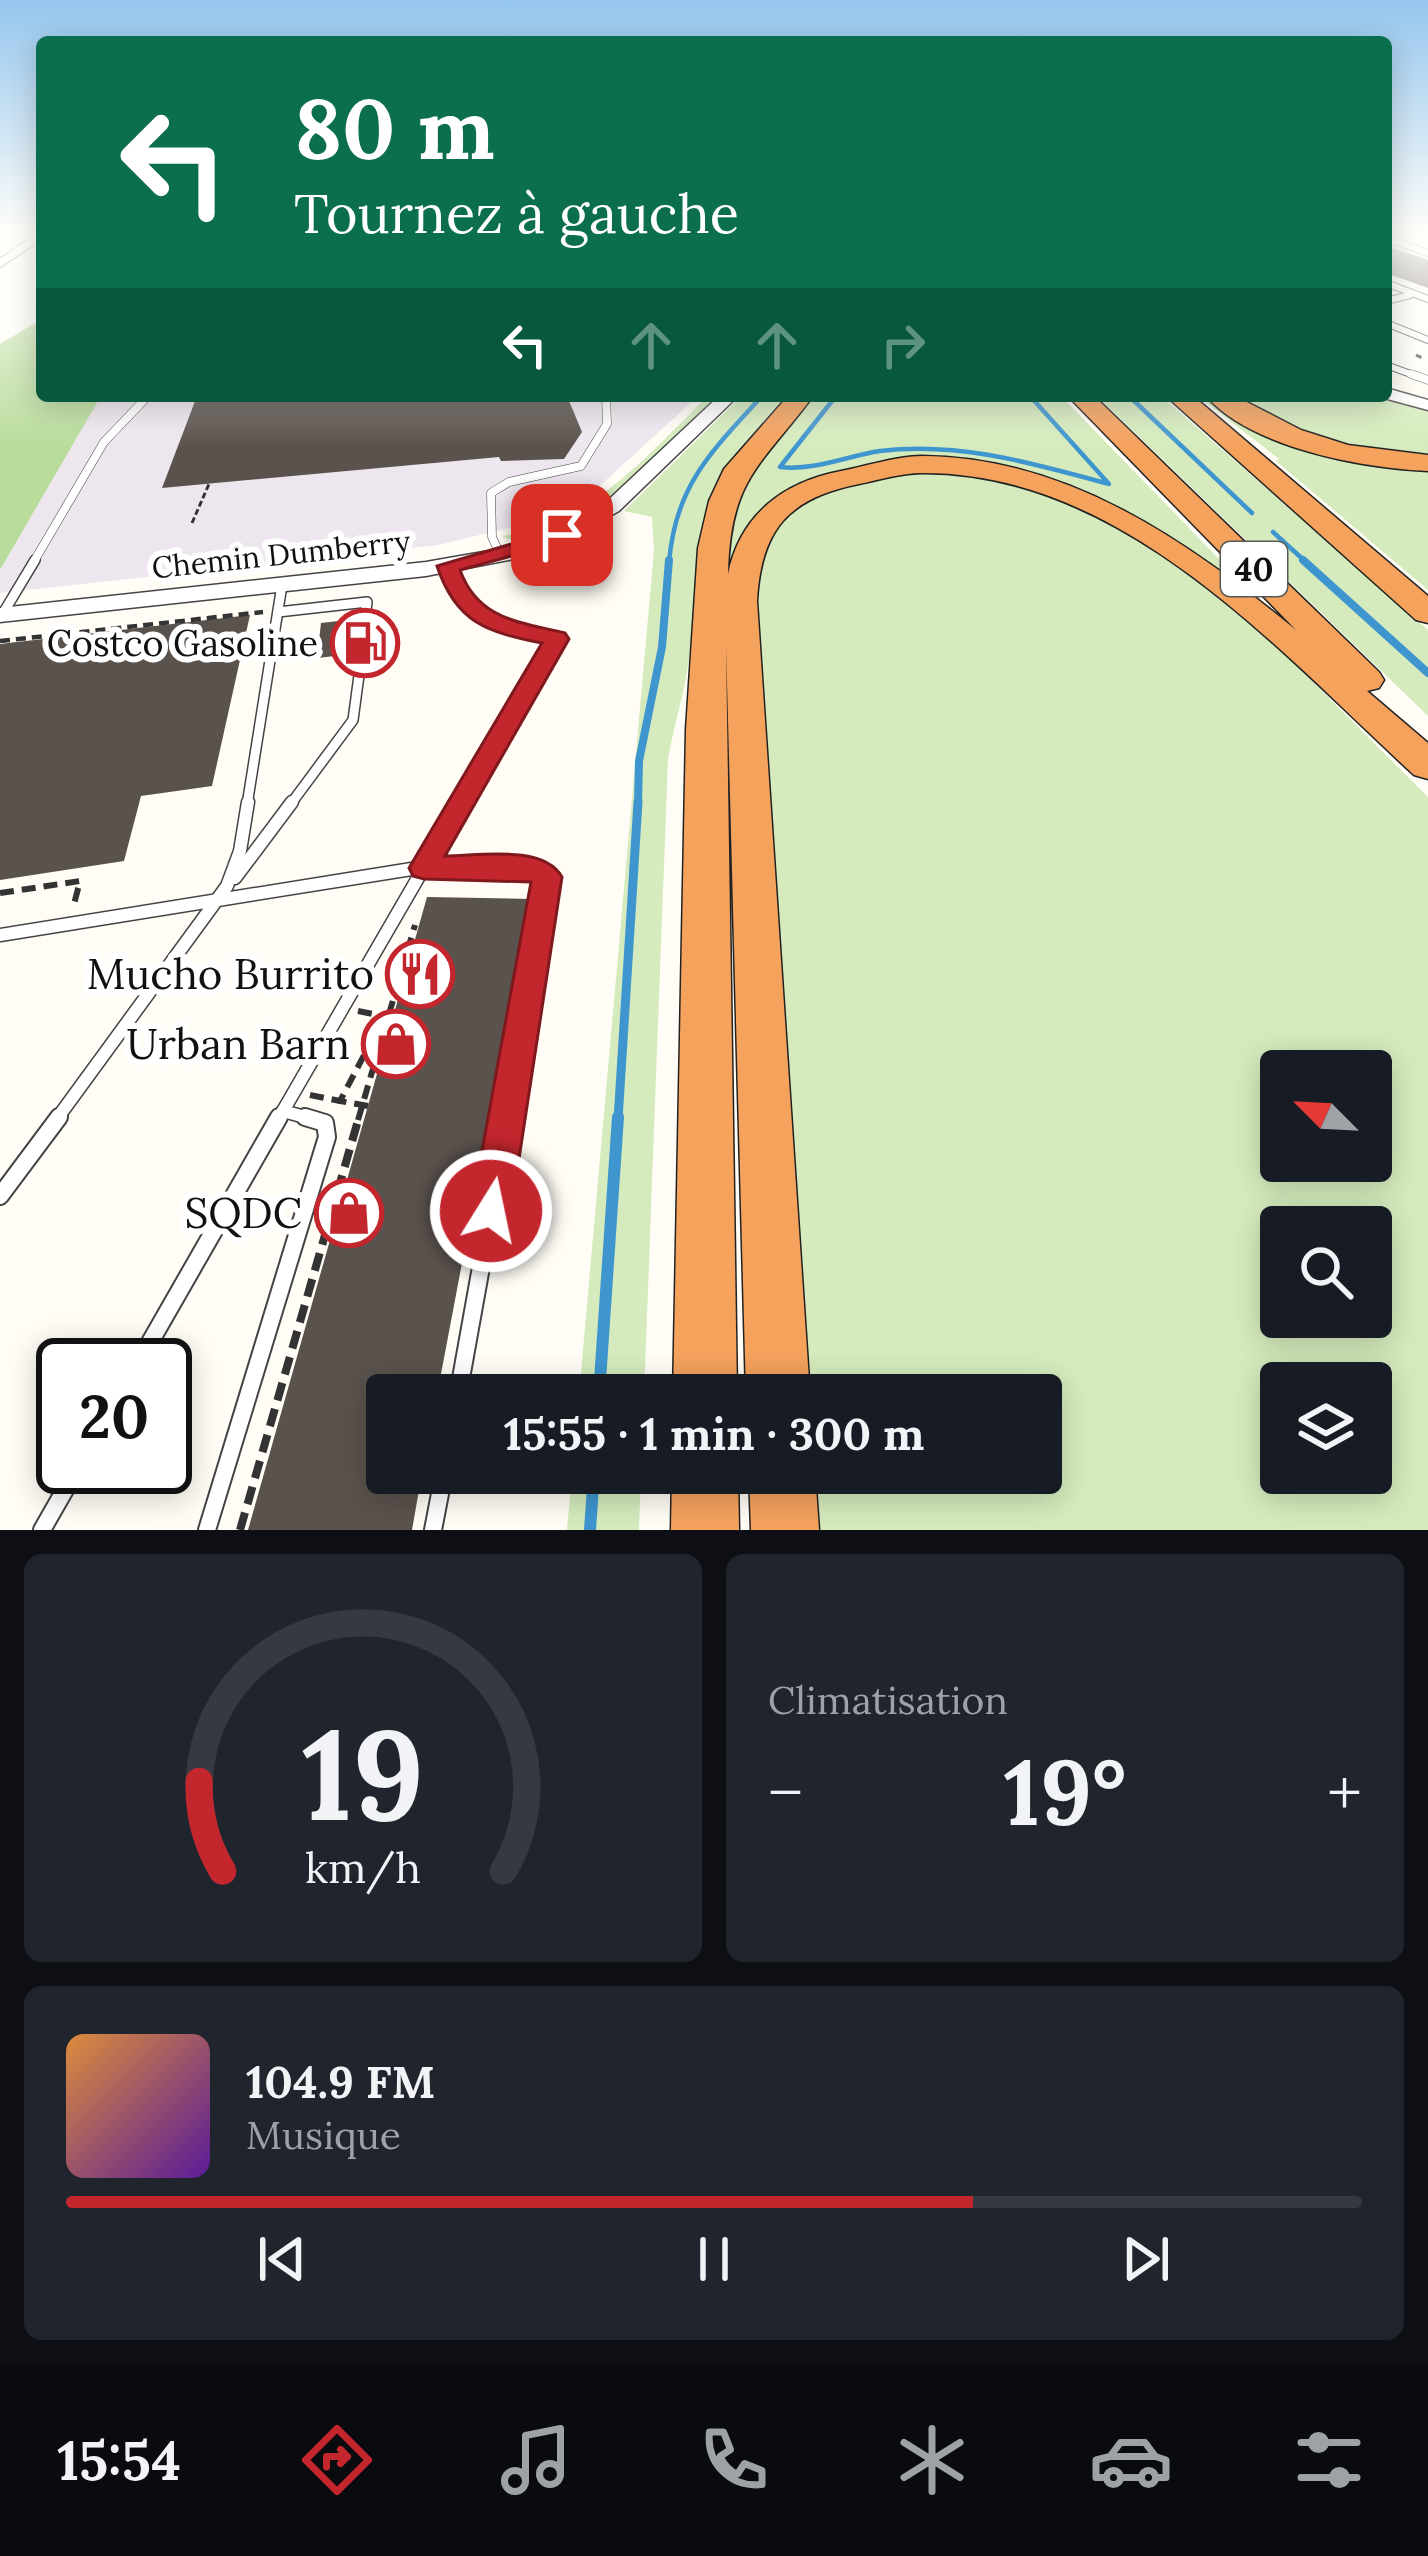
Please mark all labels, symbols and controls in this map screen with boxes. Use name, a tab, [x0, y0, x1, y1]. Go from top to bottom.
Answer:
text: 80 m	[294, 74, 495, 182]
icon: left	[96, 84, 252, 240]
text: Tournez à gauche	[294, 179, 739, 248]
icon: left	[492, 312, 558, 378]
icon: ahead	[618, 312, 684, 378]
icon: ahead	[744, 312, 810, 378]
icon: right	[870, 312, 936, 378]
pin	[511, 484, 613, 586]
icon: arrive	[529, 502, 595, 568]
street label: Chemin Dumberry	[150, 522, 412, 587]
road number: 40	[1221, 542, 1287, 596]
fuel station icon: Costco Gasoline	[330, 608, 400, 678]
place label: Costco Gasoline	[47, 620, 318, 666]
restaurant icon: Mucho Burrito	[385, 939, 455, 1009]
place label: Mucho Burrito	[87, 947, 374, 1001]
shop icon: Urban Barn	[361, 1009, 431, 1079]
place label: Urban Barn	[126, 1017, 350, 1071]
north arrow	[1260, 1050, 1392, 1182]
map controls	[1260, 1050, 1392, 1494]
position arrow	[428, 1148, 554, 1274]
shop icon: SQDC	[314, 1178, 384, 1248]
place label: SQDC	[184, 1186, 302, 1240]
button: search	[1260, 1206, 1392, 1338]
speed limit sign: 20	[36, 1338, 192, 1494]
button: layers	[1260, 1362, 1392, 1494]
text: 15:55 · 1 min · 300 m	[504, 1405, 924, 1462]
text: Climatisation	[768, 1675, 1008, 1725]
text: 19	[302, 1694, 424, 1854]
text: 19°	[1004, 1734, 1126, 1850]
text: −	[768, 1750, 803, 1834]
text: +	[1327, 1750, 1362, 1834]
text: km/h	[305, 1840, 421, 1895]
text: 104.9 FM	[246, 2053, 435, 2110]
text: Musique	[246, 2110, 401, 2160]
icon: previous	[249, 2226, 315, 2292]
icon: pause	[681, 2226, 747, 2292]
icon: next	[1113, 2226, 1179, 2292]
icon: directions	[295, 2418, 379, 2502]
icon: music	[494, 2418, 578, 2502]
icon: phone	[692, 2418, 776, 2502]
icon: climate	[890, 2418, 974, 2502]
icon: car	[1089, 2418, 1173, 2502]
icon: filters	[1287, 2418, 1371, 2502]
text: 15:54	[57, 2426, 181, 2495]

